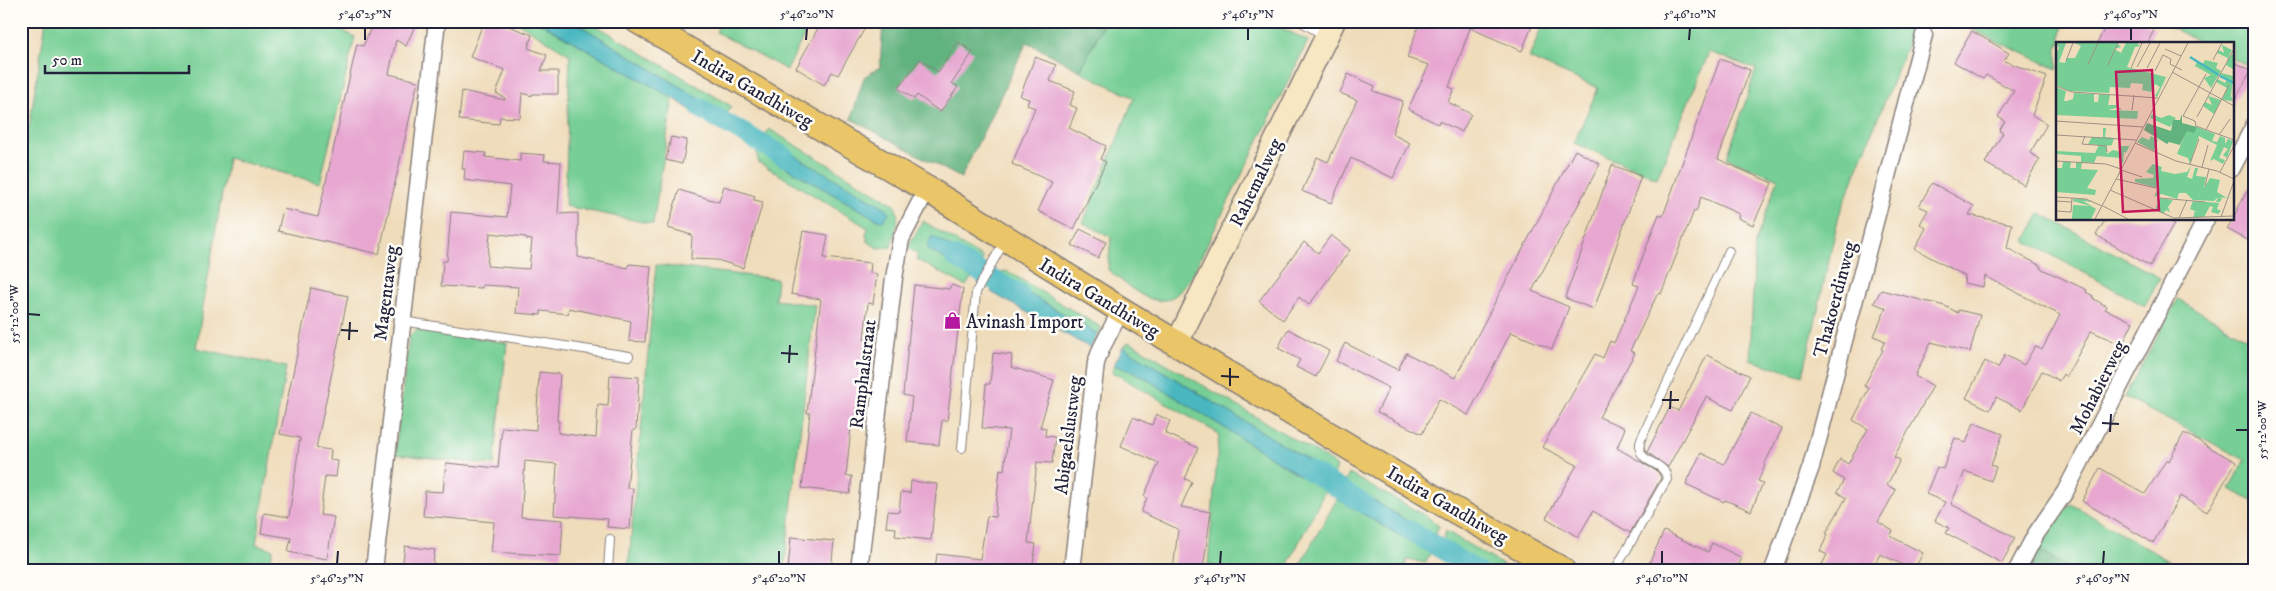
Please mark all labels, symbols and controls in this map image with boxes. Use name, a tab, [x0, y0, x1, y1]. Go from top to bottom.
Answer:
text: 5°46'25"N	[338, 7, 392, 22]
text: 5°46'20"N	[780, 7, 834, 22]
text: 5°46'15"N	[1222, 7, 1274, 22]
text: 5°46'10"N	[1664, 7, 1716, 22]
text: 5°46'05"N	[2104, 7, 2158, 22]
scale bar	[45, 42, 189, 74]
inset map	[2056, 42, 2234, 220]
street label: Indira Gandhiweg	[688, 45, 818, 134]
text: 50 m	[52, 51, 82, 70]
street label: Rahemalweg	[1225, 134, 1288, 231]
street label: Thakoerdinweg	[1809, 238, 1862, 360]
street label: Magentaweg	[369, 244, 404, 342]
street label: Indira Gandhiweg	[1035, 253, 1164, 344]
text: 55°12'00"W	[7, 283, 22, 344]
shop icon: Avinash Import	[942, 311, 962, 331]
place label: Avinash Import	[966, 311, 1083, 334]
street label: Ramphalstraat	[845, 318, 882, 430]
street label: Mohabierweg	[2065, 336, 2132, 439]
street label: Abigaelslustweg	[1050, 374, 1087, 496]
text: 55°12'00"W	[2255, 399, 2270, 460]
street label: Indira Gandhiweg	[1383, 461, 1513, 550]
text: 5°46'25"N	[310, 571, 364, 586]
text: 5°46'20"N	[752, 571, 806, 586]
text: 5°46'15"N	[1194, 571, 1246, 586]
text: 5°46'10"N	[1636, 571, 1688, 586]
text: 5°46'05"N	[2076, 571, 2130, 586]

